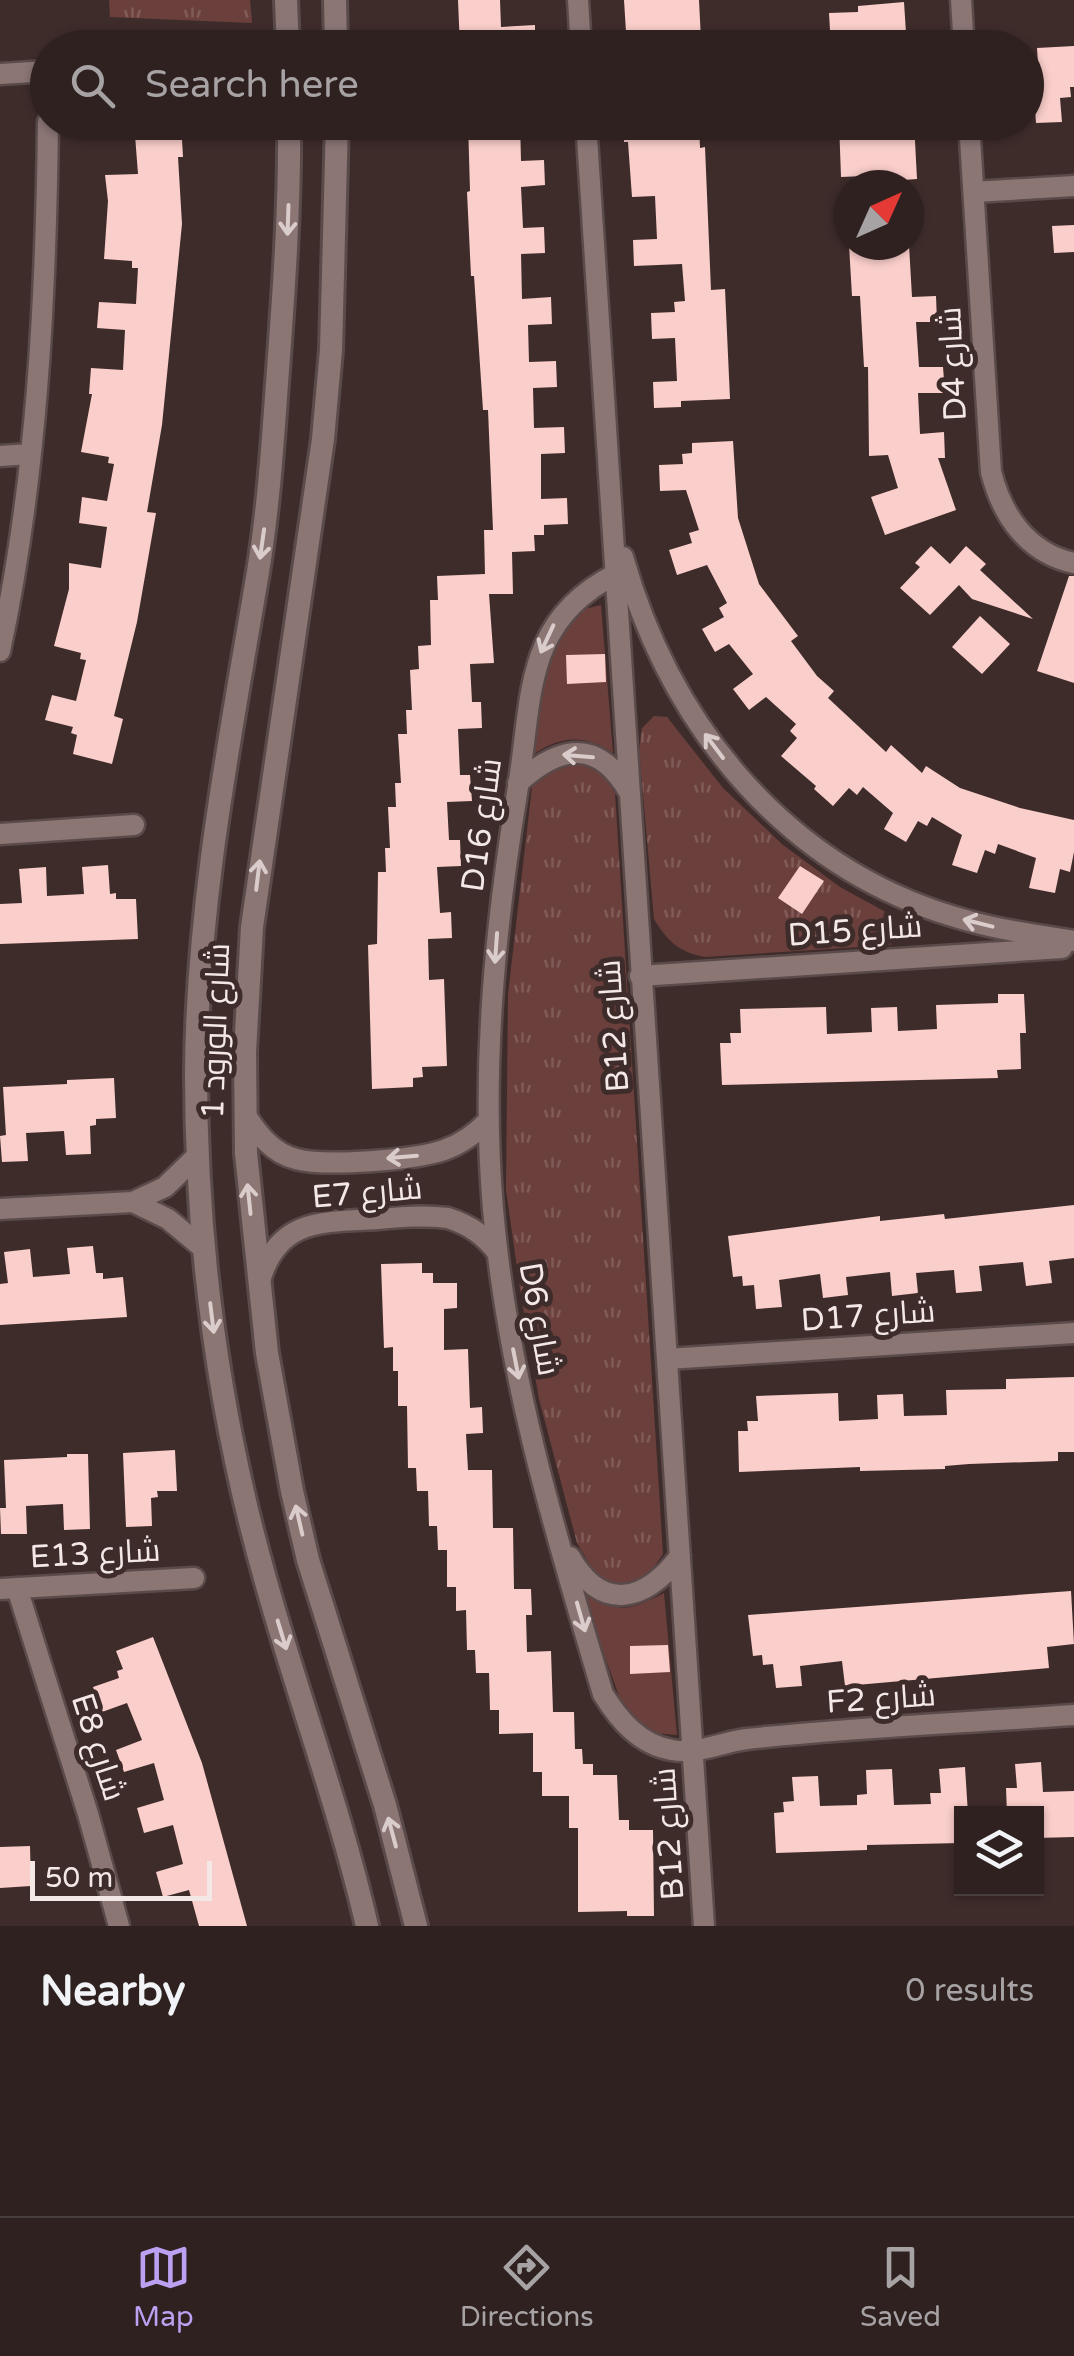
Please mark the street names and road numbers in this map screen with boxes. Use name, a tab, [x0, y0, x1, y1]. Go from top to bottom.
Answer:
street label: D4 شارع	[931, 306, 977, 422]
street label: D16 شارع	[454, 756, 512, 895]
street label: D15 شارع	[787, 907, 924, 957]
street label: شارع الورود 1	[194, 942, 240, 1120]
street label: B12 شارع	[590, 958, 640, 1094]
street label: E7 شارع	[310, 1169, 424, 1219]
street label: D6 شارع	[508, 1259, 568, 1379]
street label: D17 شارع	[800, 1292, 937, 1342]
street label: E13 شارع	[29, 1532, 161, 1578]
street label: F2 شارع	[825, 1676, 937, 1724]
street label: E8 شارع	[61, 1688, 133, 1806]
street label: B12 شارع	[645, 1766, 695, 1902]

